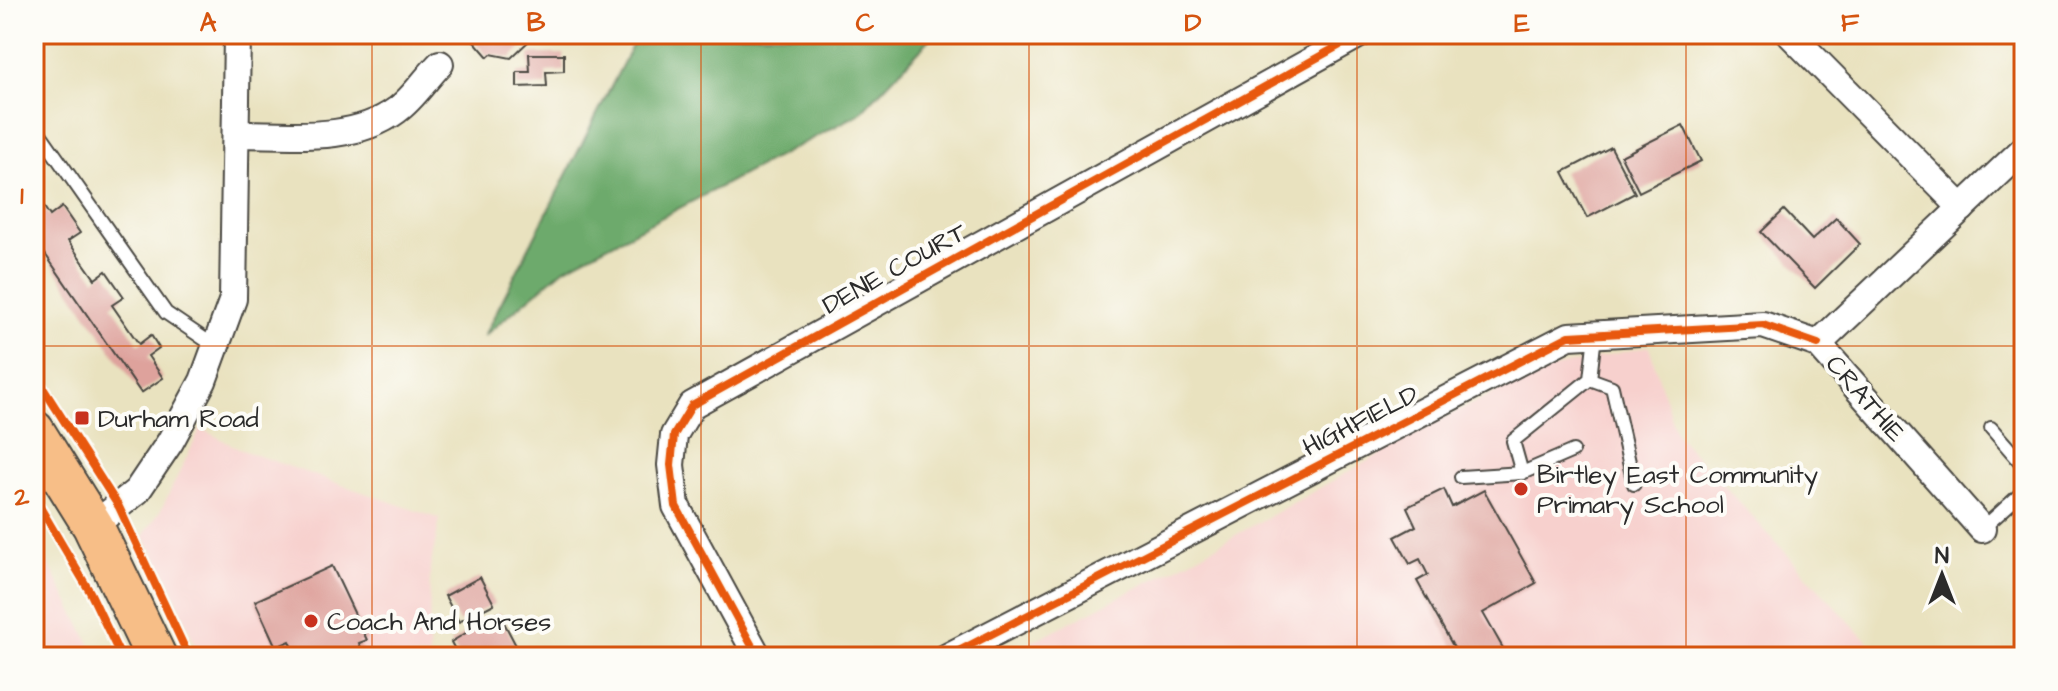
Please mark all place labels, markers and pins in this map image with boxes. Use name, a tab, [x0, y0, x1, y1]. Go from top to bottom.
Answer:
place label: Durham Road	[98, 401, 259, 437]
marker: Durham Road	[73, 409, 91, 427]
place label: Birtley East Community Primary School	[1537, 457, 1818, 525]
marker: Birtley East Community Primary School	[1512, 480, 1530, 498]
place label: Coach And Horses	[327, 604, 551, 640]
marker: Coach And Horses	[302, 612, 320, 630]

